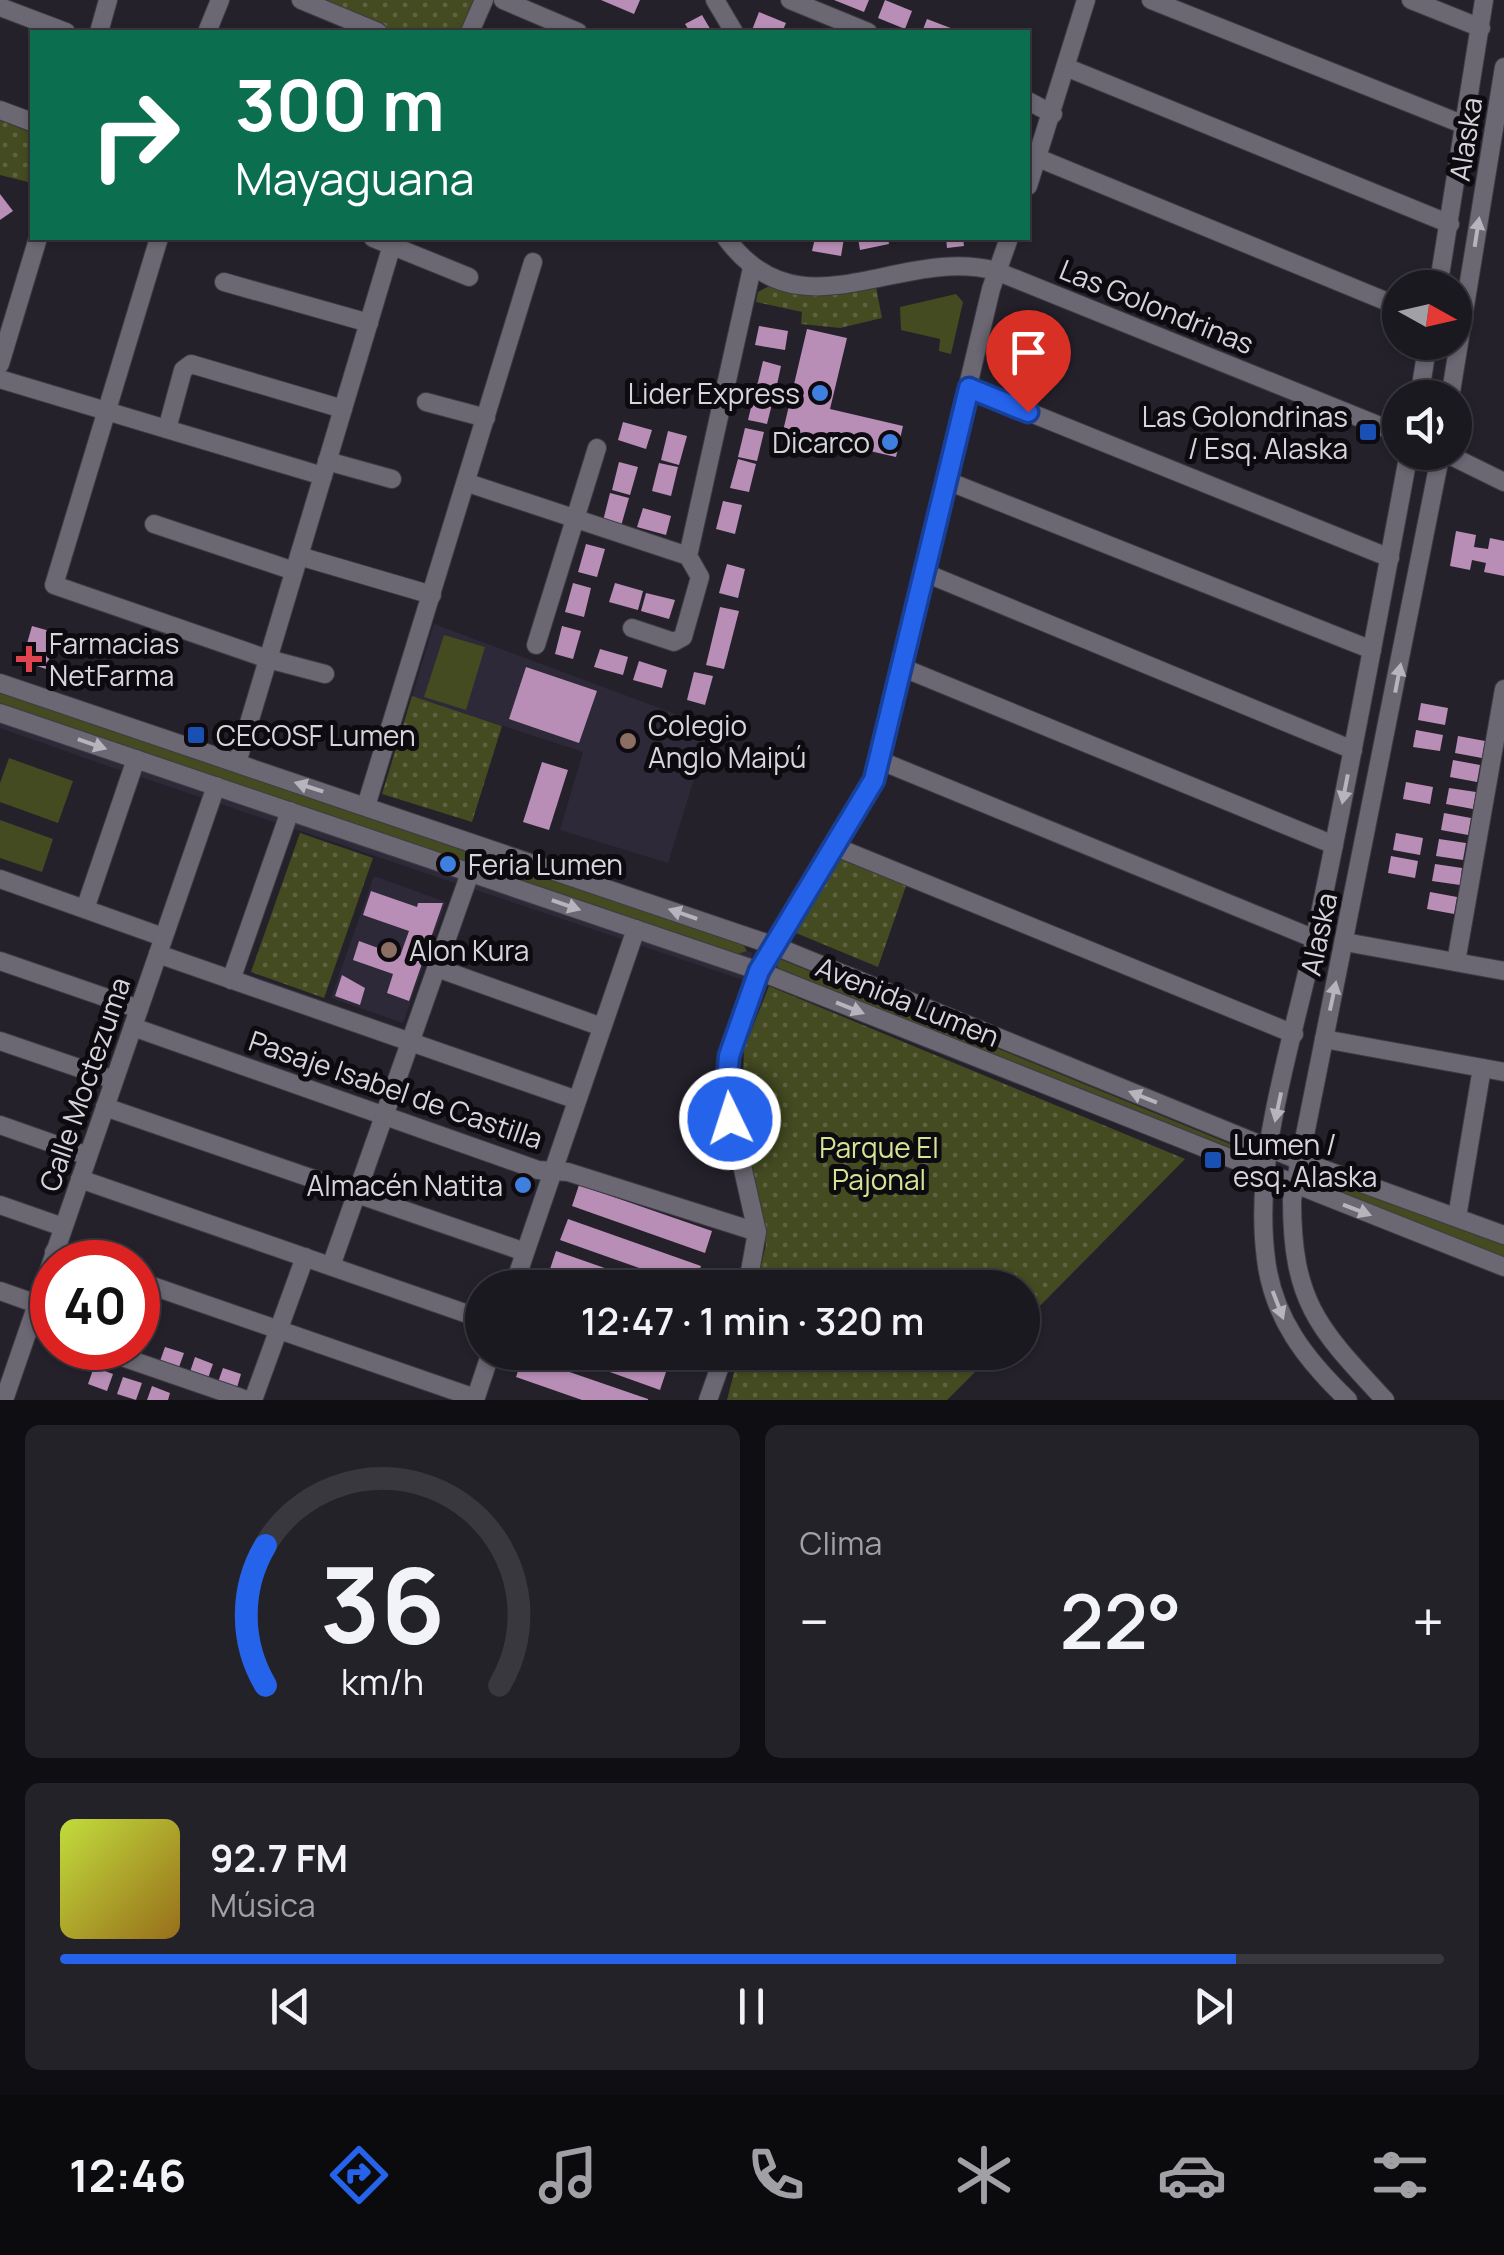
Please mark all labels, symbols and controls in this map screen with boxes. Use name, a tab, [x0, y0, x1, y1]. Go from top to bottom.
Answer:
text: 300 m	[235, 56, 445, 152]
icon: right	[70, 70, 200, 200]
street label: Alaska	[1440, 95, 1490, 183]
text: Mayaguana	[235, 147, 474, 209]
one-way arrow	[1470, 216, 1485, 248]
street label: Las Golondrinas	[1054, 250, 1260, 362]
north arrow	[1382, 270, 1472, 360]
map controls	[1382, 270, 1472, 470]
pin	[986, 310, 1071, 413]
icon: arrive	[1001, 325, 1056, 380]
place label: Lider Express	[628, 374, 800, 412]
button: sound	[1382, 380, 1472, 470]
marker: Lider Express	[809, 382, 831, 404]
place label: Las Golondrinas / Esq. Alaska	[1142, 397, 1348, 467]
marker: Las Golondrinas / Esq. Alaska	[1357, 421, 1379, 443]
place label: Dicarco	[772, 423, 870, 461]
marker: Dicarco	[879, 431, 901, 453]
place label: Farmacias NetFarma	[49, 624, 179, 694]
marker: Farmacias NetFarma	[18, 648, 40, 670]
one-way arrow	[1391, 662, 1407, 693]
place label: Colegio Anglo Maipú	[648, 706, 806, 776]
place label: CECOSF Lumen	[216, 716, 416, 754]
marker: CECOSF Lumen	[185, 724, 207, 746]
marker: Colegio Anglo Maipú	[617, 730, 639, 752]
one-way arrow	[78, 738, 108, 753]
one-way arrow	[1337, 774, 1352, 805]
one-way arrow	[294, 778, 324, 793]
place label: Feria Lumen	[468, 845, 623, 883]
marker: Feria Lumen	[437, 853, 459, 875]
street label: Alaska	[1291, 889, 1345, 979]
one-way arrow	[551, 899, 581, 914]
one-way arrow	[667, 906, 697, 921]
place label: Alon Kura	[409, 931, 529, 969]
marker: Alon Kura	[378, 939, 400, 961]
street label: Avenida Lumen	[811, 947, 1005, 1055]
street label: Calle Moctezuma	[30, 972, 138, 1196]
one-way arrow	[1326, 981, 1342, 1012]
one-way arrow	[835, 1000, 865, 1016]
street label: Pasaje Isabel de Castilla	[244, 1021, 548, 1157]
position arrow	[678, 1067, 782, 1171]
one-way arrow	[1128, 1088, 1158, 1104]
one-way arrow	[1270, 1092, 1286, 1123]
place label: Lumen / esq. Alaska	[1233, 1125, 1377, 1195]
park label: Parque El Pajonal	[819, 1128, 939, 1198]
marker: Lumen / esq. Alaska	[1202, 1149, 1224, 1171]
place label: Almacén Natita	[307, 1166, 503, 1204]
marker: Almacén Natita	[512, 1174, 534, 1196]
one-way arrow	[1342, 1202, 1372, 1218]
speed limit sign: 40	[30, 1240, 160, 1370]
one-way arrow	[1271, 1290, 1286, 1320]
text: 12:47 · 1 min · 320 m	[581, 1294, 924, 1346]
text: Clima	[800, 1521, 882, 1565]
text: 36	[320, 1532, 445, 1674]
text: 22°	[1060, 1569, 1182, 1672]
text: −	[800, 1583, 829, 1659]
text: +	[1412, 1583, 1444, 1659]
text: km/h	[341, 1657, 424, 1706]
text: 92.7 FM	[210, 1831, 348, 1883]
text: Música	[210, 1883, 316, 1927]
icon: previous	[263, 1979, 318, 2034]
icon: pause	[724, 1979, 779, 2034]
icon: next	[1186, 1979, 1241, 2034]
icon: directions	[324, 2140, 394, 2210]
icon: music	[533, 2140, 603, 2210]
icon: phone	[741, 2140, 811, 2210]
icon: climate	[949, 2140, 1019, 2210]
icon: car	[1157, 2140, 1227, 2210]
icon: filters	[1365, 2140, 1435, 2210]
text: 12:46	[69, 2144, 186, 2206]

